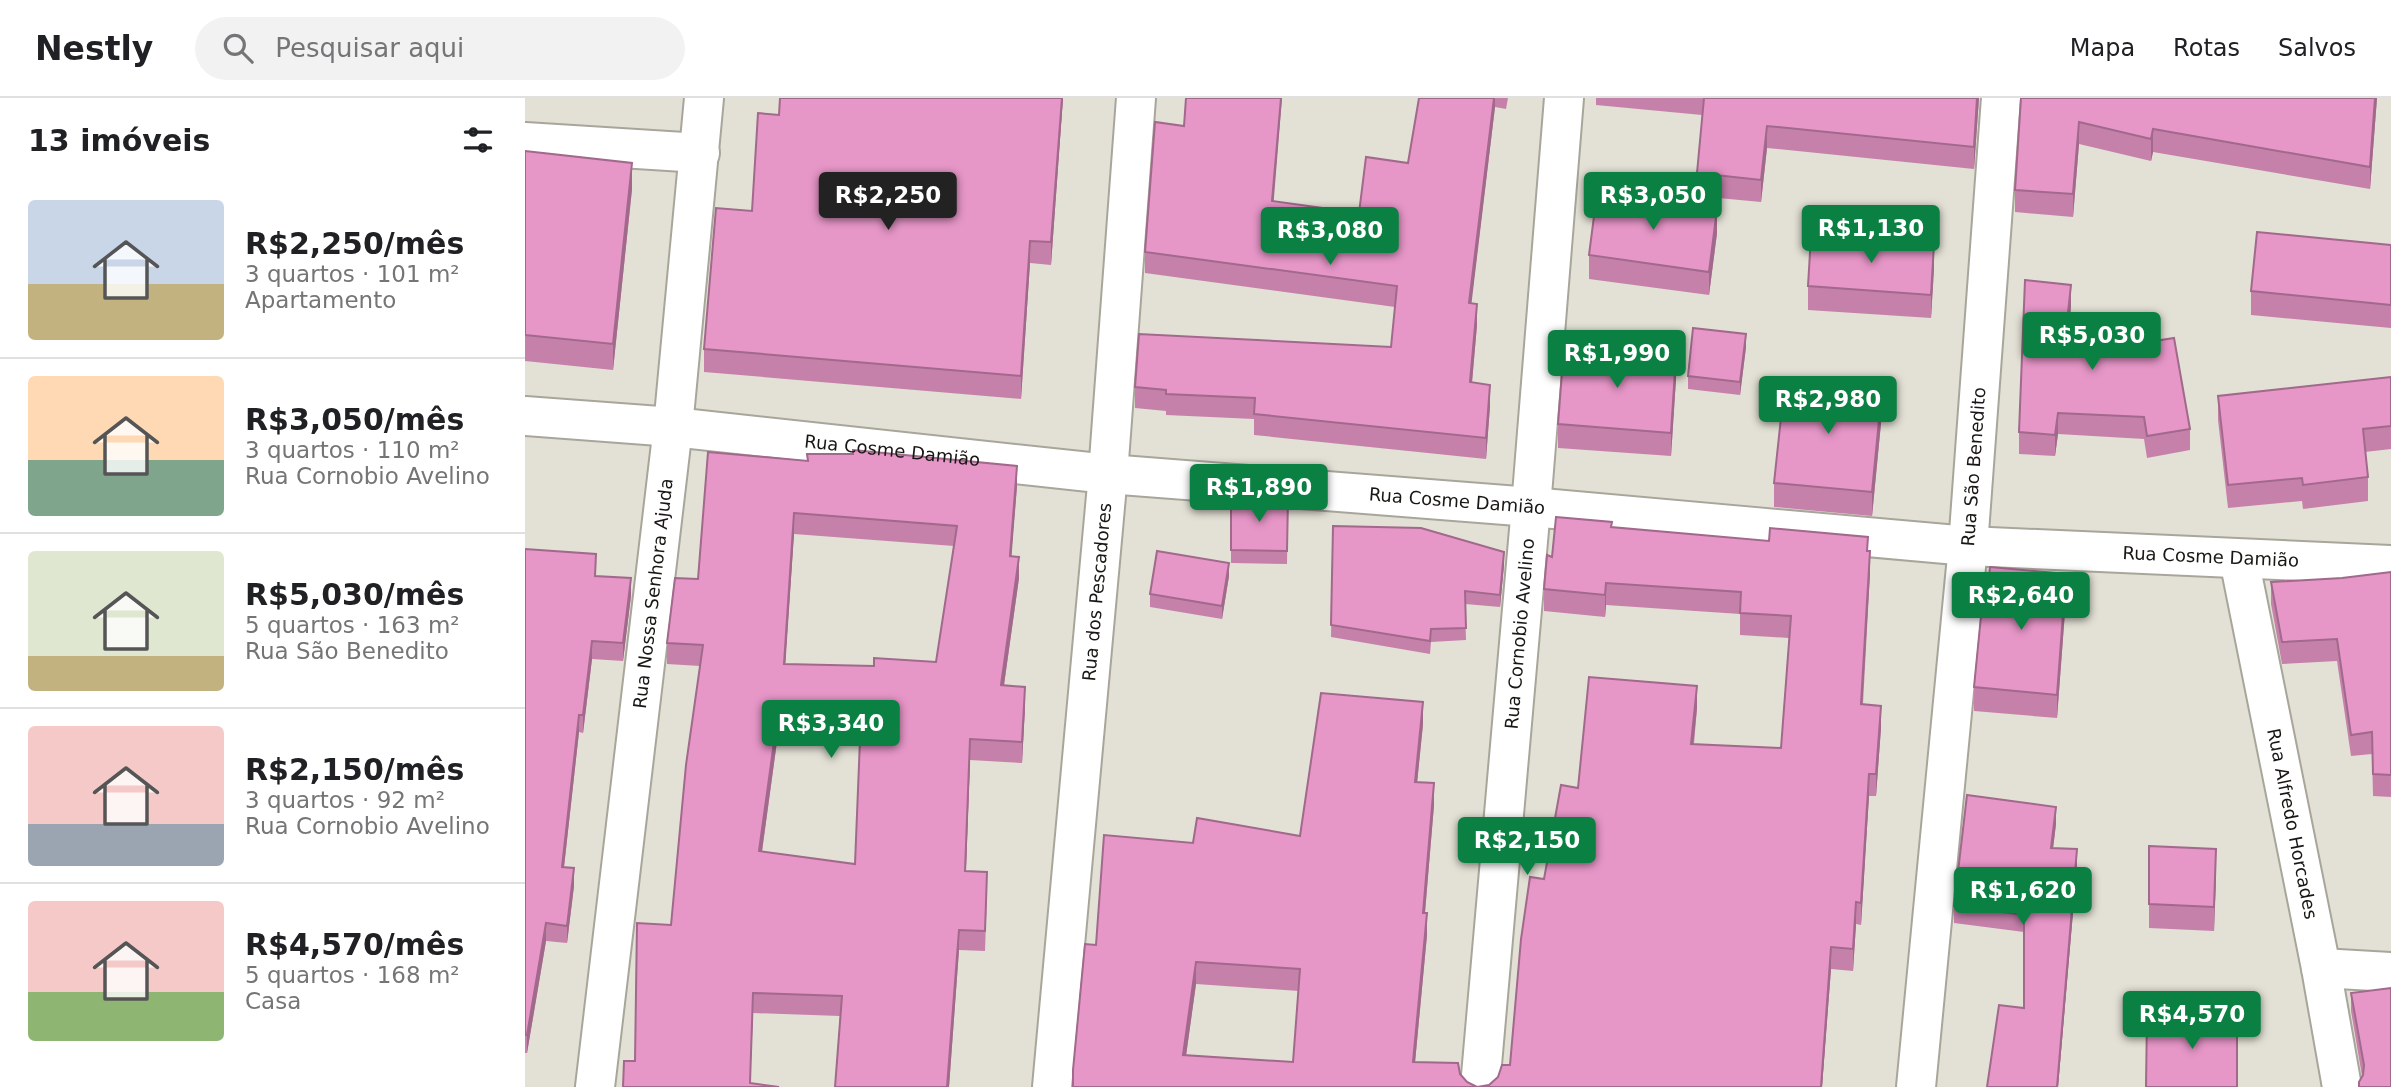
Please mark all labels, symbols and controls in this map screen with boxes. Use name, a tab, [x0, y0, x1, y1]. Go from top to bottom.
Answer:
search box	[195, 17, 685, 80]
text: Nestly	[35, 29, 153, 68]
icon: search	[219, 29, 257, 67]
text: Pesquisar aqui	[275, 33, 464, 63]
text: Mapa	[2070, 34, 2135, 62]
text: Rotas	[2173, 34, 2240, 62]
text: Salvos	[2278, 34, 2356, 62]
icon: filters	[459, 121, 497, 159]
text: 13 imóveis	[28, 123, 210, 158]
pin: R$2,250	[823, 172, 953, 232]
pin: R$3,050	[1588, 172, 1718, 232]
text: R$2,250	[835, 182, 941, 208]
text: R$3,050	[1600, 182, 1706, 208]
pin: R$1,130	[1806, 206, 1936, 265]
pin: R$3,080	[1265, 208, 1395, 267]
text: R$1,130	[1818, 215, 1924, 241]
text: R$3,080	[1277, 217, 1383, 243]
text: R$2,250/mês	[245, 226, 464, 261]
icon: home	[84, 228, 168, 312]
text: 3 quartos · 101 m²	[245, 261, 460, 287]
text: Apartamento	[245, 287, 396, 313]
pin: R$5,030	[2027, 313, 2157, 372]
text: R$5,030	[2039, 322, 2145, 348]
pin: R$1,990	[1552, 330, 1682, 390]
text: R$1,990	[1564, 340, 1670, 366]
pin: R$2,980	[1763, 376, 1893, 436]
text: R$2,980	[1775, 386, 1881, 412]
street label: Rua São Benedito	[1957, 386, 1990, 547]
text: R$3,050/mês	[245, 402, 464, 437]
icon: home	[84, 404, 168, 488]
street label: Rua Cosme Damião	[803, 430, 981, 470]
text: 3 quartos · 110 m²	[245, 437, 460, 463]
text: Rua Cornobio Avelino	[245, 463, 490, 489]
pin: R$1,890	[1194, 464, 1324, 524]
text: R$1,890	[1206, 474, 1312, 500]
street label: Rua Nossa Senhora Ajuda	[629, 477, 677, 710]
street label: Rua Cosme Damião	[1368, 483, 1546, 518]
street label: Rua dos Pescadores	[1078, 502, 1115, 682]
street label: Rua Cornobio Avelino	[1501, 537, 1538, 730]
street label: Rua Cosme Damião	[2122, 542, 2300, 571]
pin: R$2,640	[1956, 573, 2086, 632]
text: R$5,030/mês	[245, 577, 464, 612]
icon: home	[84, 579, 168, 663]
text: R$2,640	[1968, 582, 2074, 608]
text: 5 quartos · 163 m²	[245, 612, 460, 638]
text: Rua São Benedito	[245, 638, 449, 664]
pin: R$3,340	[766, 700, 896, 760]
text: R$3,340	[778, 710, 884, 736]
street label: Rua Alfredo Horcades	[2263, 726, 2322, 921]
text: R$2,150/mês	[245, 752, 464, 787]
icon: home	[84, 754, 168, 838]
text: 3 quartos · 92 m²	[245, 787, 445, 813]
text: Rua Cornobio Avelino	[245, 813, 490, 839]
pin: R$2,150	[1462, 818, 1592, 877]
text: R$2,150	[1474, 827, 1580, 853]
pin: R$1,620	[1958, 868, 2088, 927]
text: R$1,620	[1970, 877, 2076, 903]
text: R$4,570/mês	[245, 927, 464, 962]
icon: home	[84, 929, 168, 1013]
text: 5 quartos · 168 m²	[245, 962, 460, 988]
text: Casa	[245, 988, 301, 1014]
pin: R$4,570	[2127, 992, 2257, 1051]
text: R$4,570	[2139, 1001, 2245, 1027]

